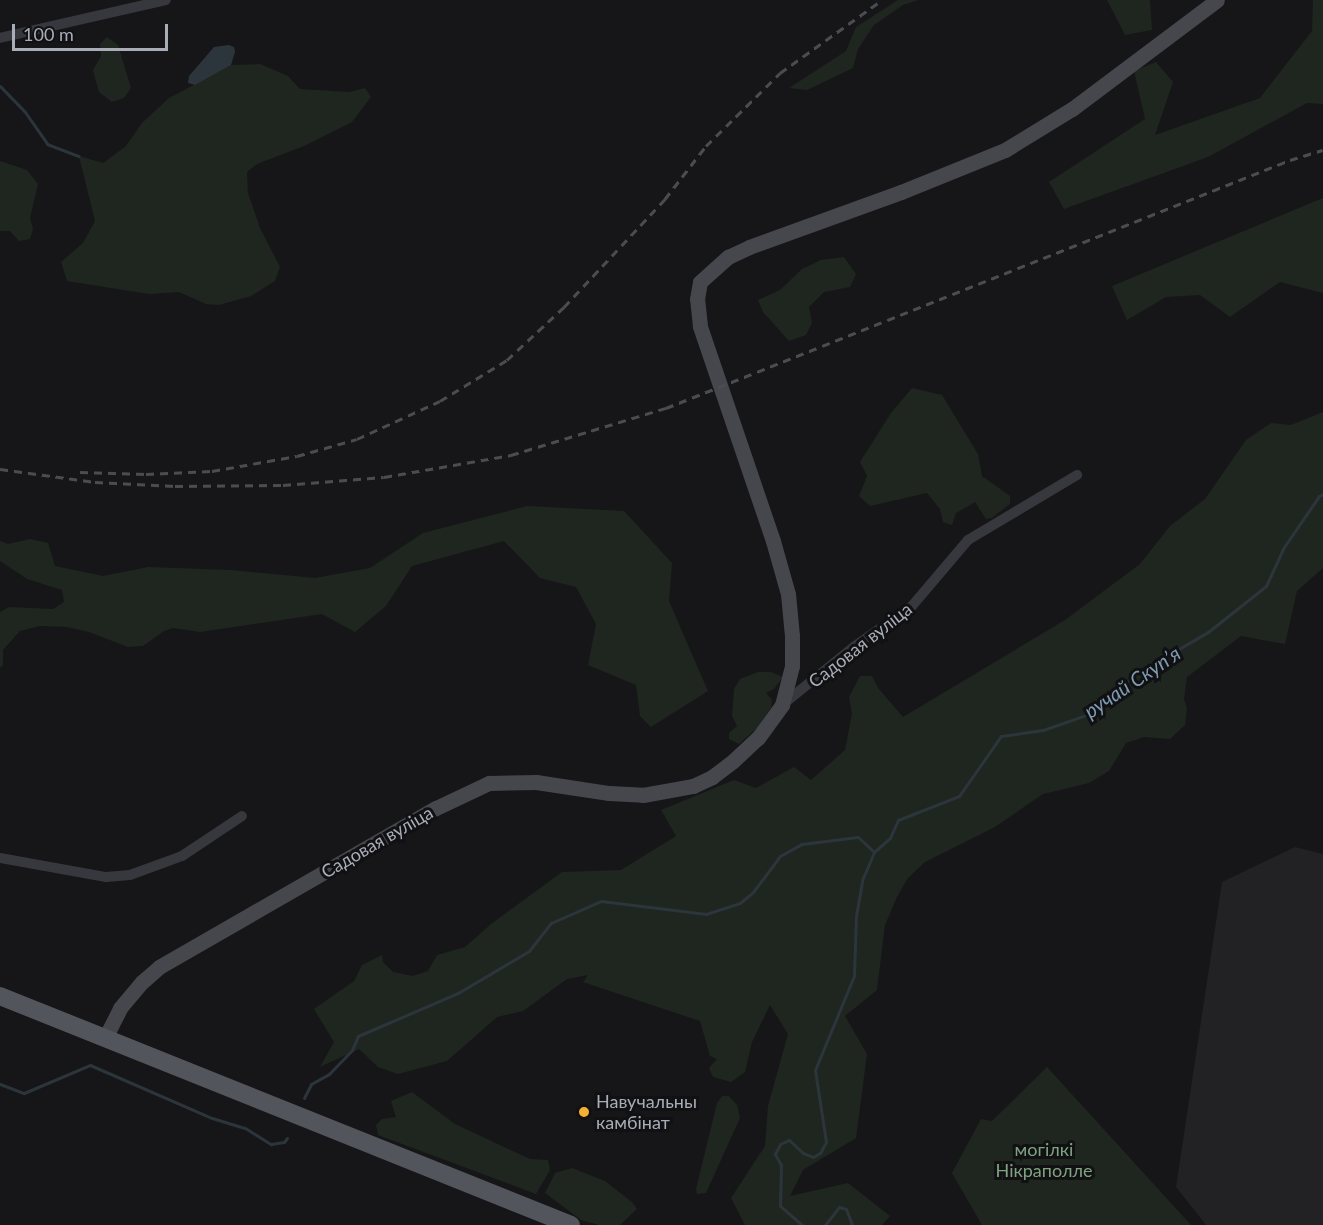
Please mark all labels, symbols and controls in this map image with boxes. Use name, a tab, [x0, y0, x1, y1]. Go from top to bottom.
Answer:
scale bar	[15, 12, 171, 50]
text: 100 m	[23, 23, 74, 45]
street label: Садовая вуліца	[804, 598, 916, 692]
water label: ручай Скупʼя	[1079, 641, 1185, 723]
street label: Садовая вуліца	[317, 801, 437, 883]
place label: Навучальны камбінат	[596, 1091, 697, 1134]
marker: Навучальны камбінат	[577, 1105, 591, 1119]
park label: могілкі Нікраполле	[996, 1139, 1092, 1182]

